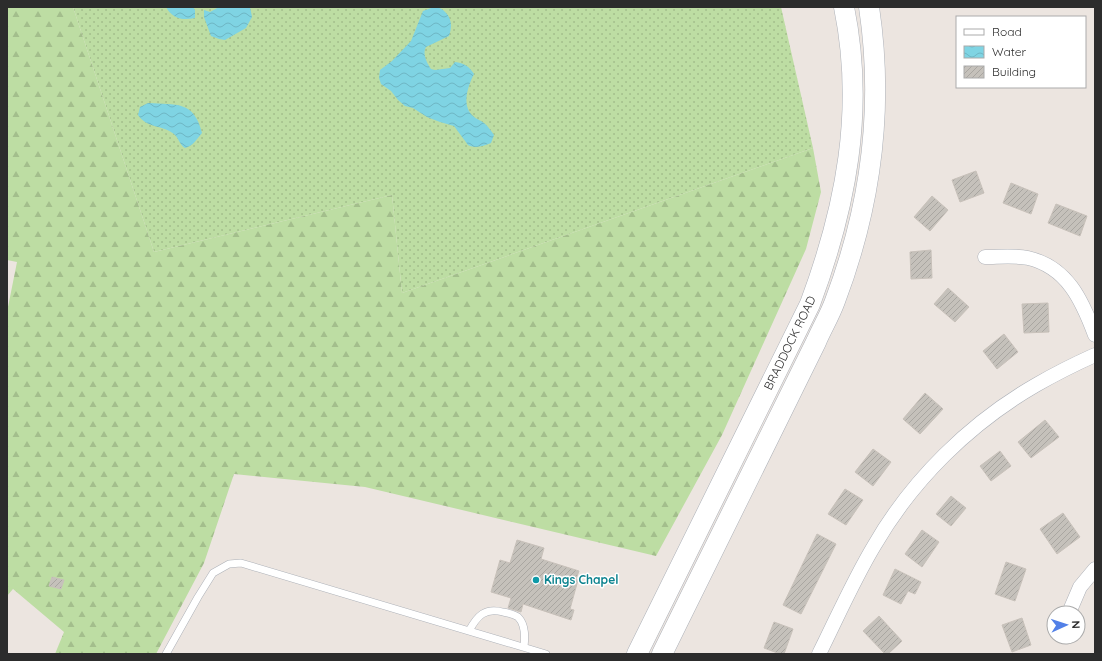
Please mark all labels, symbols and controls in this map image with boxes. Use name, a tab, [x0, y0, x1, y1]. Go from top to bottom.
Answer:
legend	[956, 16, 1086, 88]
text: Road	[992, 24, 1022, 39]
text: Water	[992, 44, 1027, 59]
text: Building	[992, 64, 1036, 79]
street label: BRADDOCK ROAD	[760, 293, 819, 392]
place label: Kings Chapel	[544, 572, 618, 587]
marker: Kings Chapel	[531, 575, 541, 585]
north arrow	[1046, 605, 1086, 645]
text: N	[1069, 620, 1083, 629]

